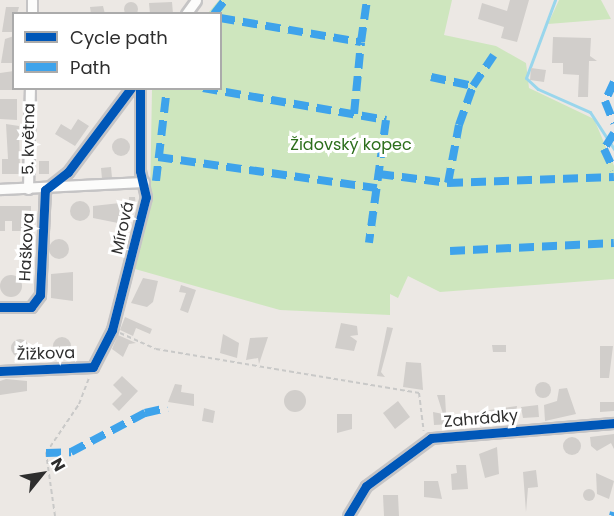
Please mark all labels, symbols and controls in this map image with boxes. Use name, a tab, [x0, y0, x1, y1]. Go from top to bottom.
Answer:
legend	[12, 12, 222, 90]
text: Cycle path	[70, 25, 168, 50]
text: Path	[70, 55, 111, 80]
street label: 5. května	[19, 103, 39, 175]
park label: Židovský kopec	[290, 135, 412, 155]
street label: Mírová	[108, 200, 138, 256]
street label: Haškova	[16, 212, 38, 282]
street label: Žižkova	[17, 343, 75, 365]
street label: Zahrádky	[443, 406, 519, 432]
north arrow	[12, 444, 72, 504]
text: N	[45, 454, 71, 476]

